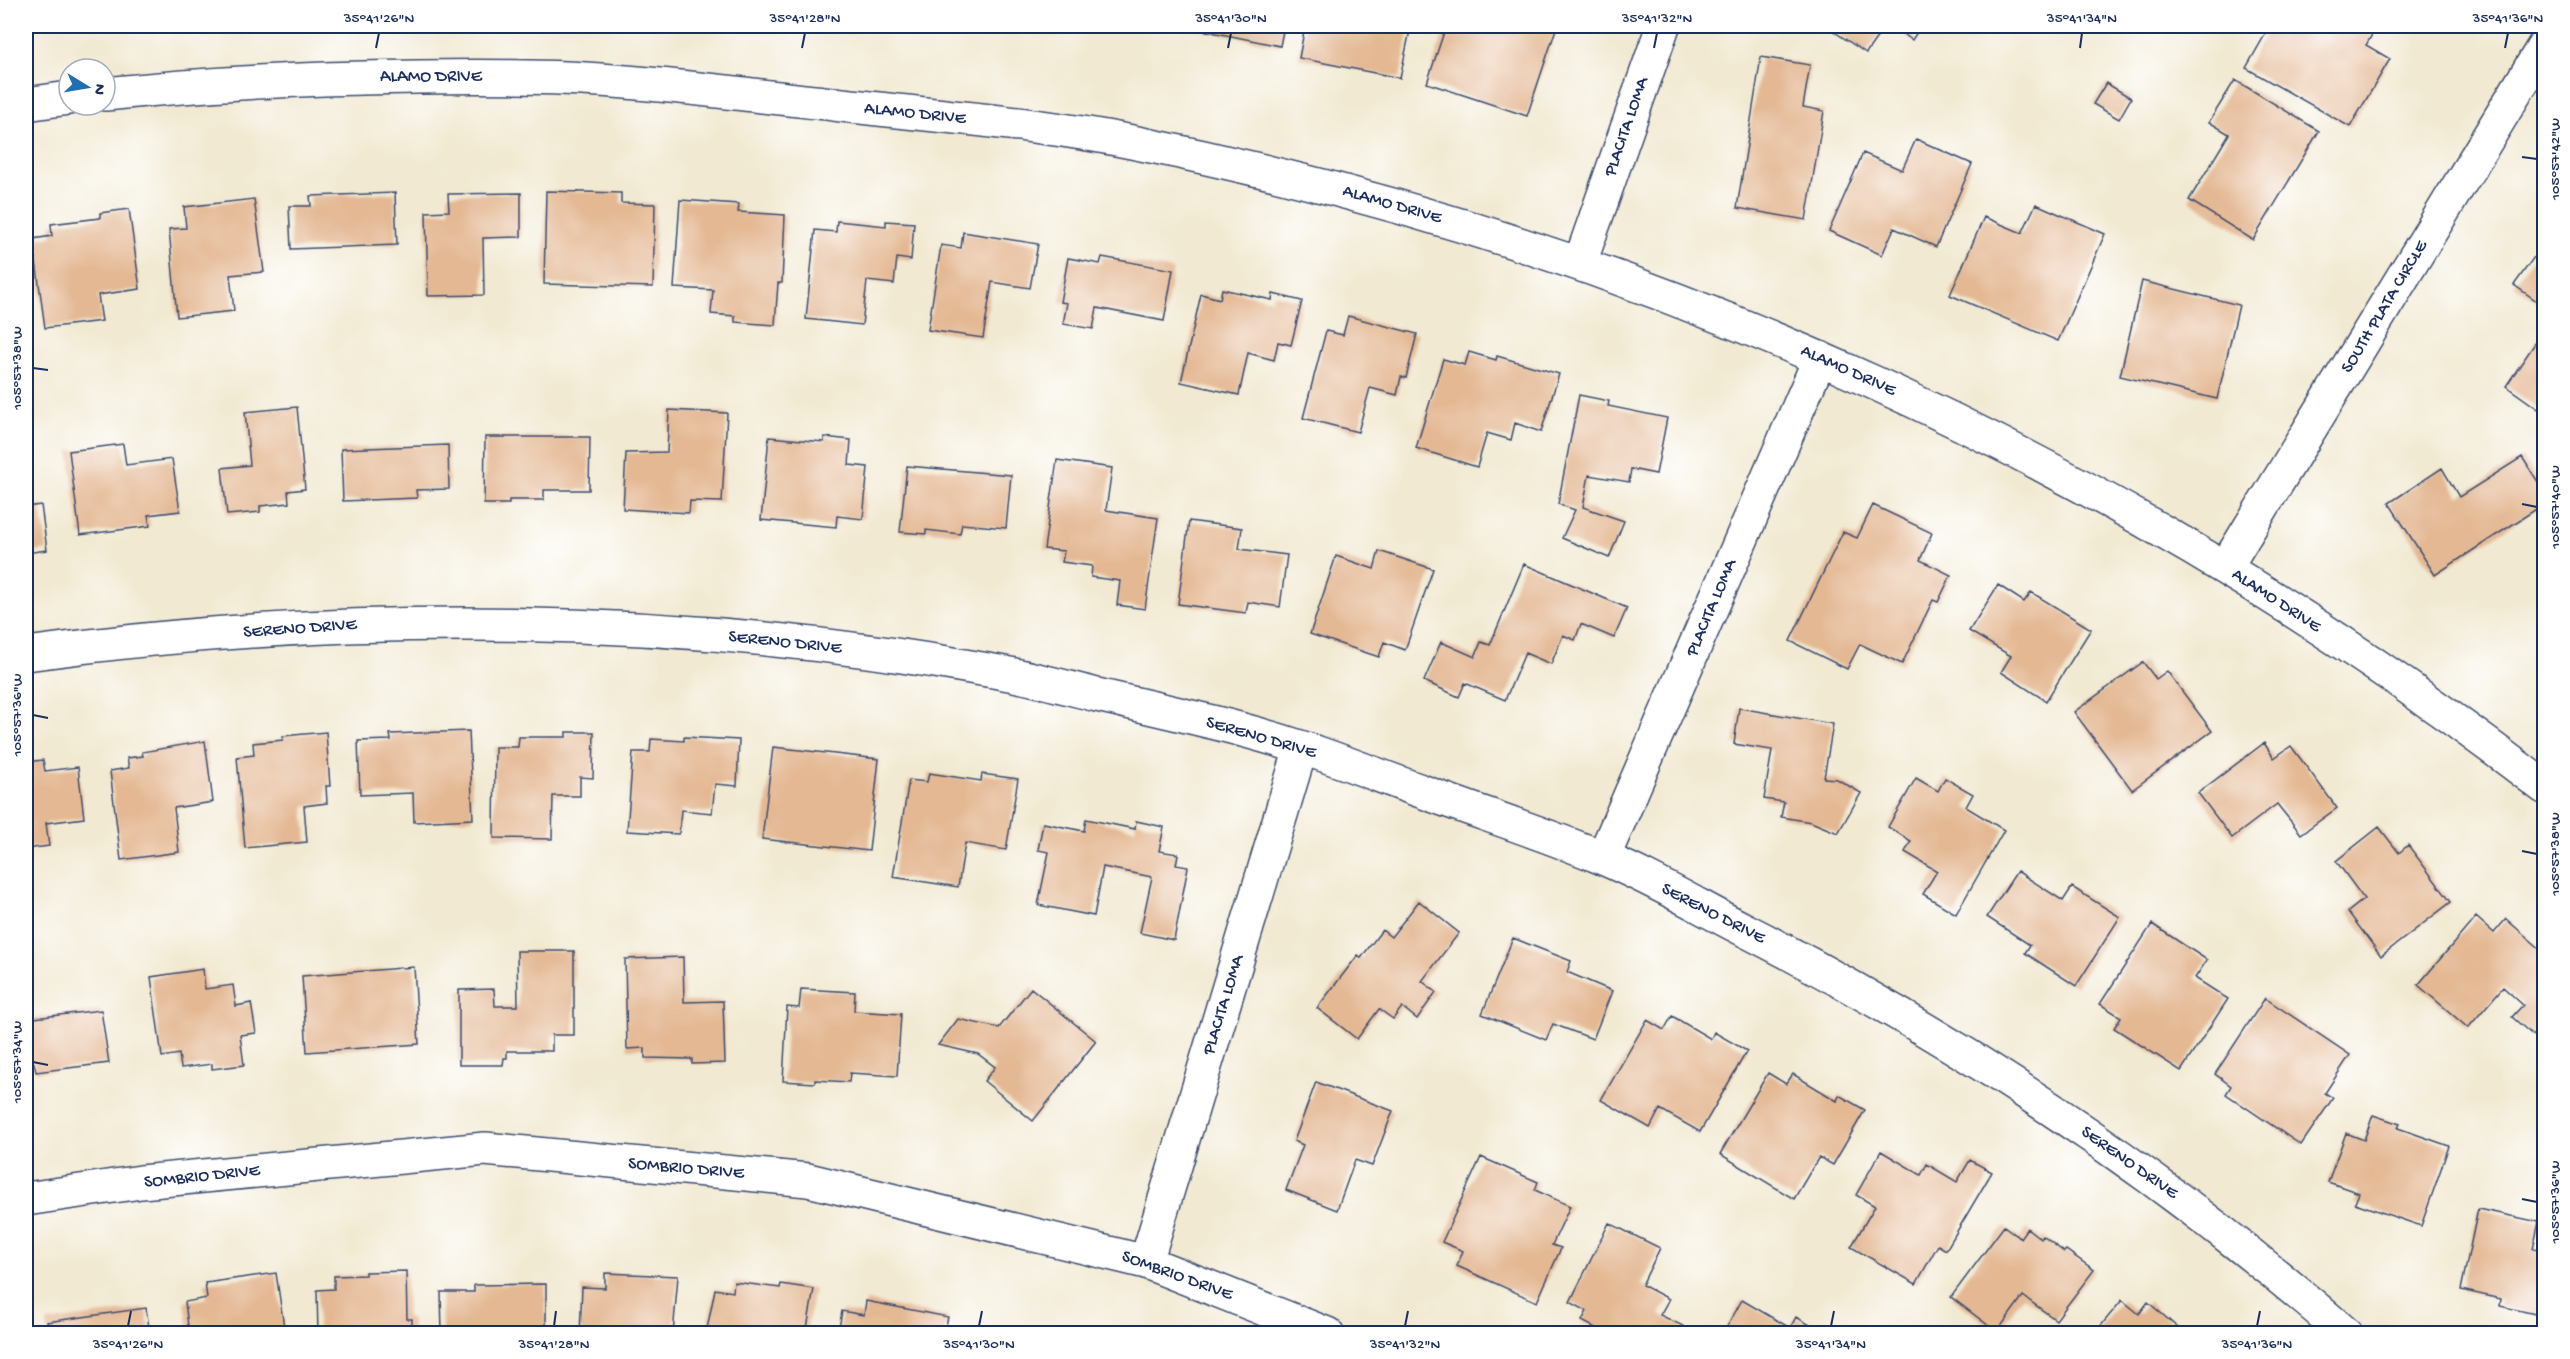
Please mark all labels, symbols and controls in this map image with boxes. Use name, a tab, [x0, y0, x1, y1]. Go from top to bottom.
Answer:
text: 35°41'26"N	[343, 10, 414, 28]
text: 35°41'28"N	[769, 10, 841, 28]
text: 35°41'30"N	[1194, 10, 1267, 28]
text: 35°41'32"N	[1621, 10, 1692, 28]
text: 35°41'34"N	[2046, 10, 2117, 28]
text: 35°41'36"N	[2472, 10, 2544, 28]
north arrow	[57, 57, 117, 117]
street label: ALAMO DRIVE	[380, 67, 483, 88]
street label: PLACITA LOMA	[1600, 73, 1654, 180]
text: N	[88, 82, 109, 97]
street label: ALAMO DRIVE	[863, 98, 968, 130]
text: 105°57'42"W	[2547, 118, 2565, 201]
street label: ALAMO DRIVE	[1340, 181, 1445, 229]
street label: SOUTH PLATA CIRCLE	[2337, 236, 2433, 377]
text: 105°57'38"W	[9, 326, 27, 411]
street label: ALAMO DRIVE	[1797, 341, 1900, 402]
text: 105°57'40"W	[2547, 465, 2565, 550]
street label: PLACITA LOMA	[1682, 555, 1742, 661]
street label: ALAMO DRIVE	[2227, 564, 2325, 638]
street label: SERENO DRIVE	[243, 615, 358, 643]
street label: SERENO DRIVE	[727, 627, 843, 659]
text: 105°57'36"W	[9, 673, 27, 758]
street label: SERENO DRIVE	[1203, 712, 1319, 764]
text: 105°57'38"W	[2547, 812, 2565, 897]
street label: SERENO DRIVE	[1658, 879, 1769, 950]
street label: PLACITA LOMA	[1199, 951, 1250, 1059]
text: 105°57'34"W	[9, 1020, 27, 1104]
street label: SERENO DRIVE	[2076, 1122, 2182, 1205]
street label: SOMBRIO DRIVE	[627, 1153, 746, 1185]
street label: SOMBRIO DRIVE	[143, 1160, 262, 1194]
text: 105°57'36"W	[2547, 1160, 2565, 1245]
street label: SOMBRIO DRIVE	[1119, 1246, 1236, 1306]
text: 35°41'26"N	[92, 1336, 163, 1354]
text: 35°41'28"N	[518, 1336, 590, 1354]
text: 35°41'30"N	[942, 1336, 1015, 1354]
text: 35°41'32"N	[1369, 1336, 1440, 1354]
text: 35°41'34"N	[1795, 1336, 1866, 1354]
text: 35°41'36"N	[2221, 1336, 2293, 1354]

